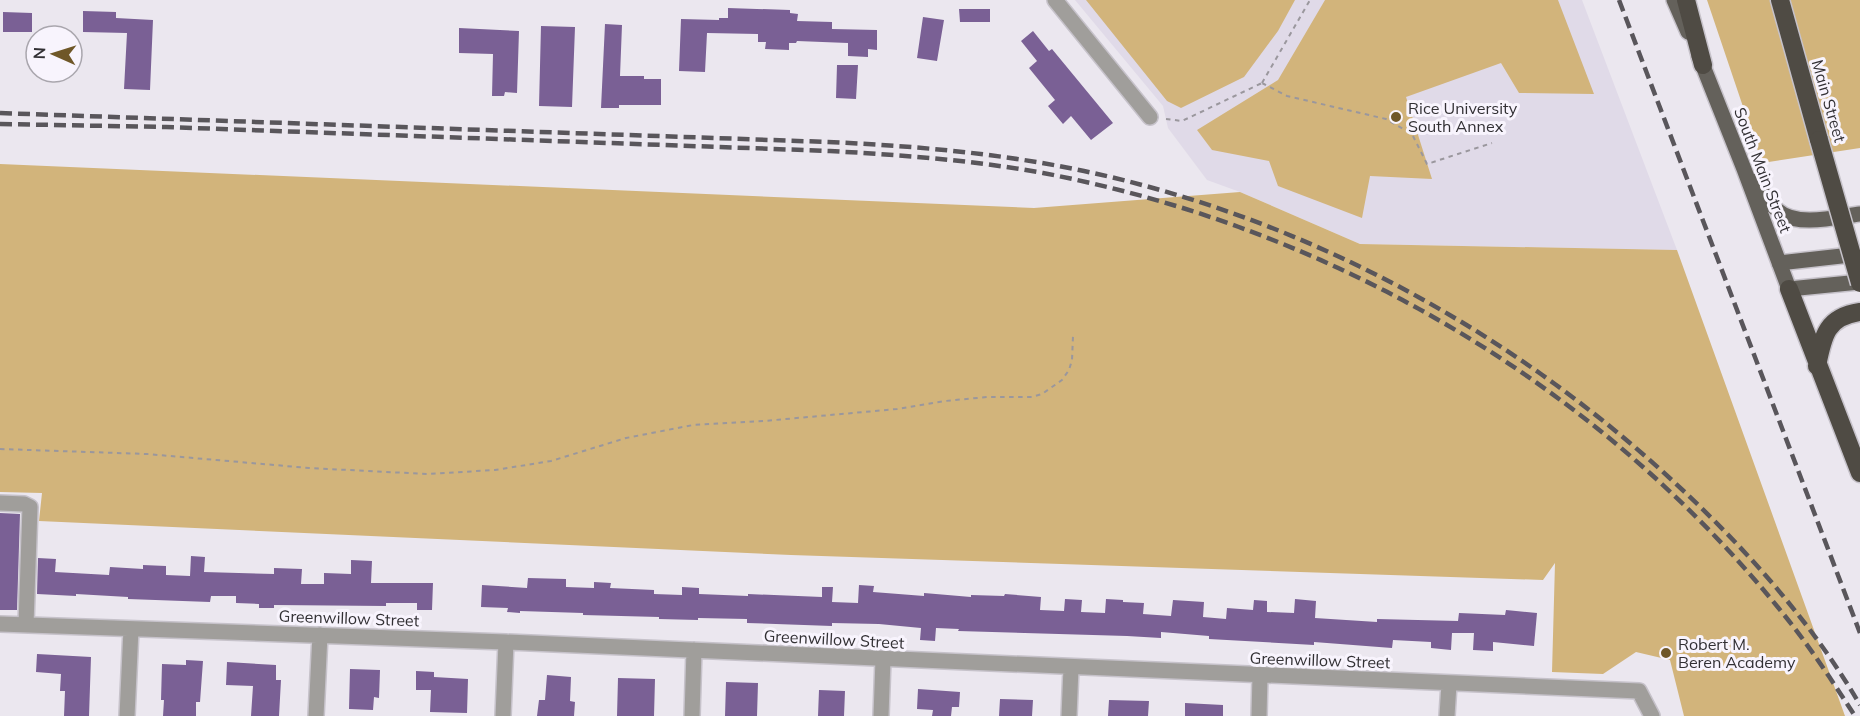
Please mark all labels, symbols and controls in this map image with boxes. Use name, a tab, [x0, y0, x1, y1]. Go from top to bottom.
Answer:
north arrow	[24, 24, 84, 84]
text: N	[29, 47, 49, 60]
street label: Main Street	[1808, 57, 1850, 145]
place label: Rice University South Annex	[1408, 98, 1518, 136]
street label: South Main Street	[1730, 105, 1796, 236]
marker: Rice University South Annex	[1389, 110, 1403, 124]
street label: Greenwillow Street	[278, 606, 420, 630]
street label: Greenwillow Street	[763, 625, 905, 653]
place label: Robert M. Beren Academy	[1678, 634, 1796, 672]
marker: Robert M. Beren Academy	[1659, 646, 1673, 660]
street label: Greenwillow Street	[1249, 648, 1391, 672]

